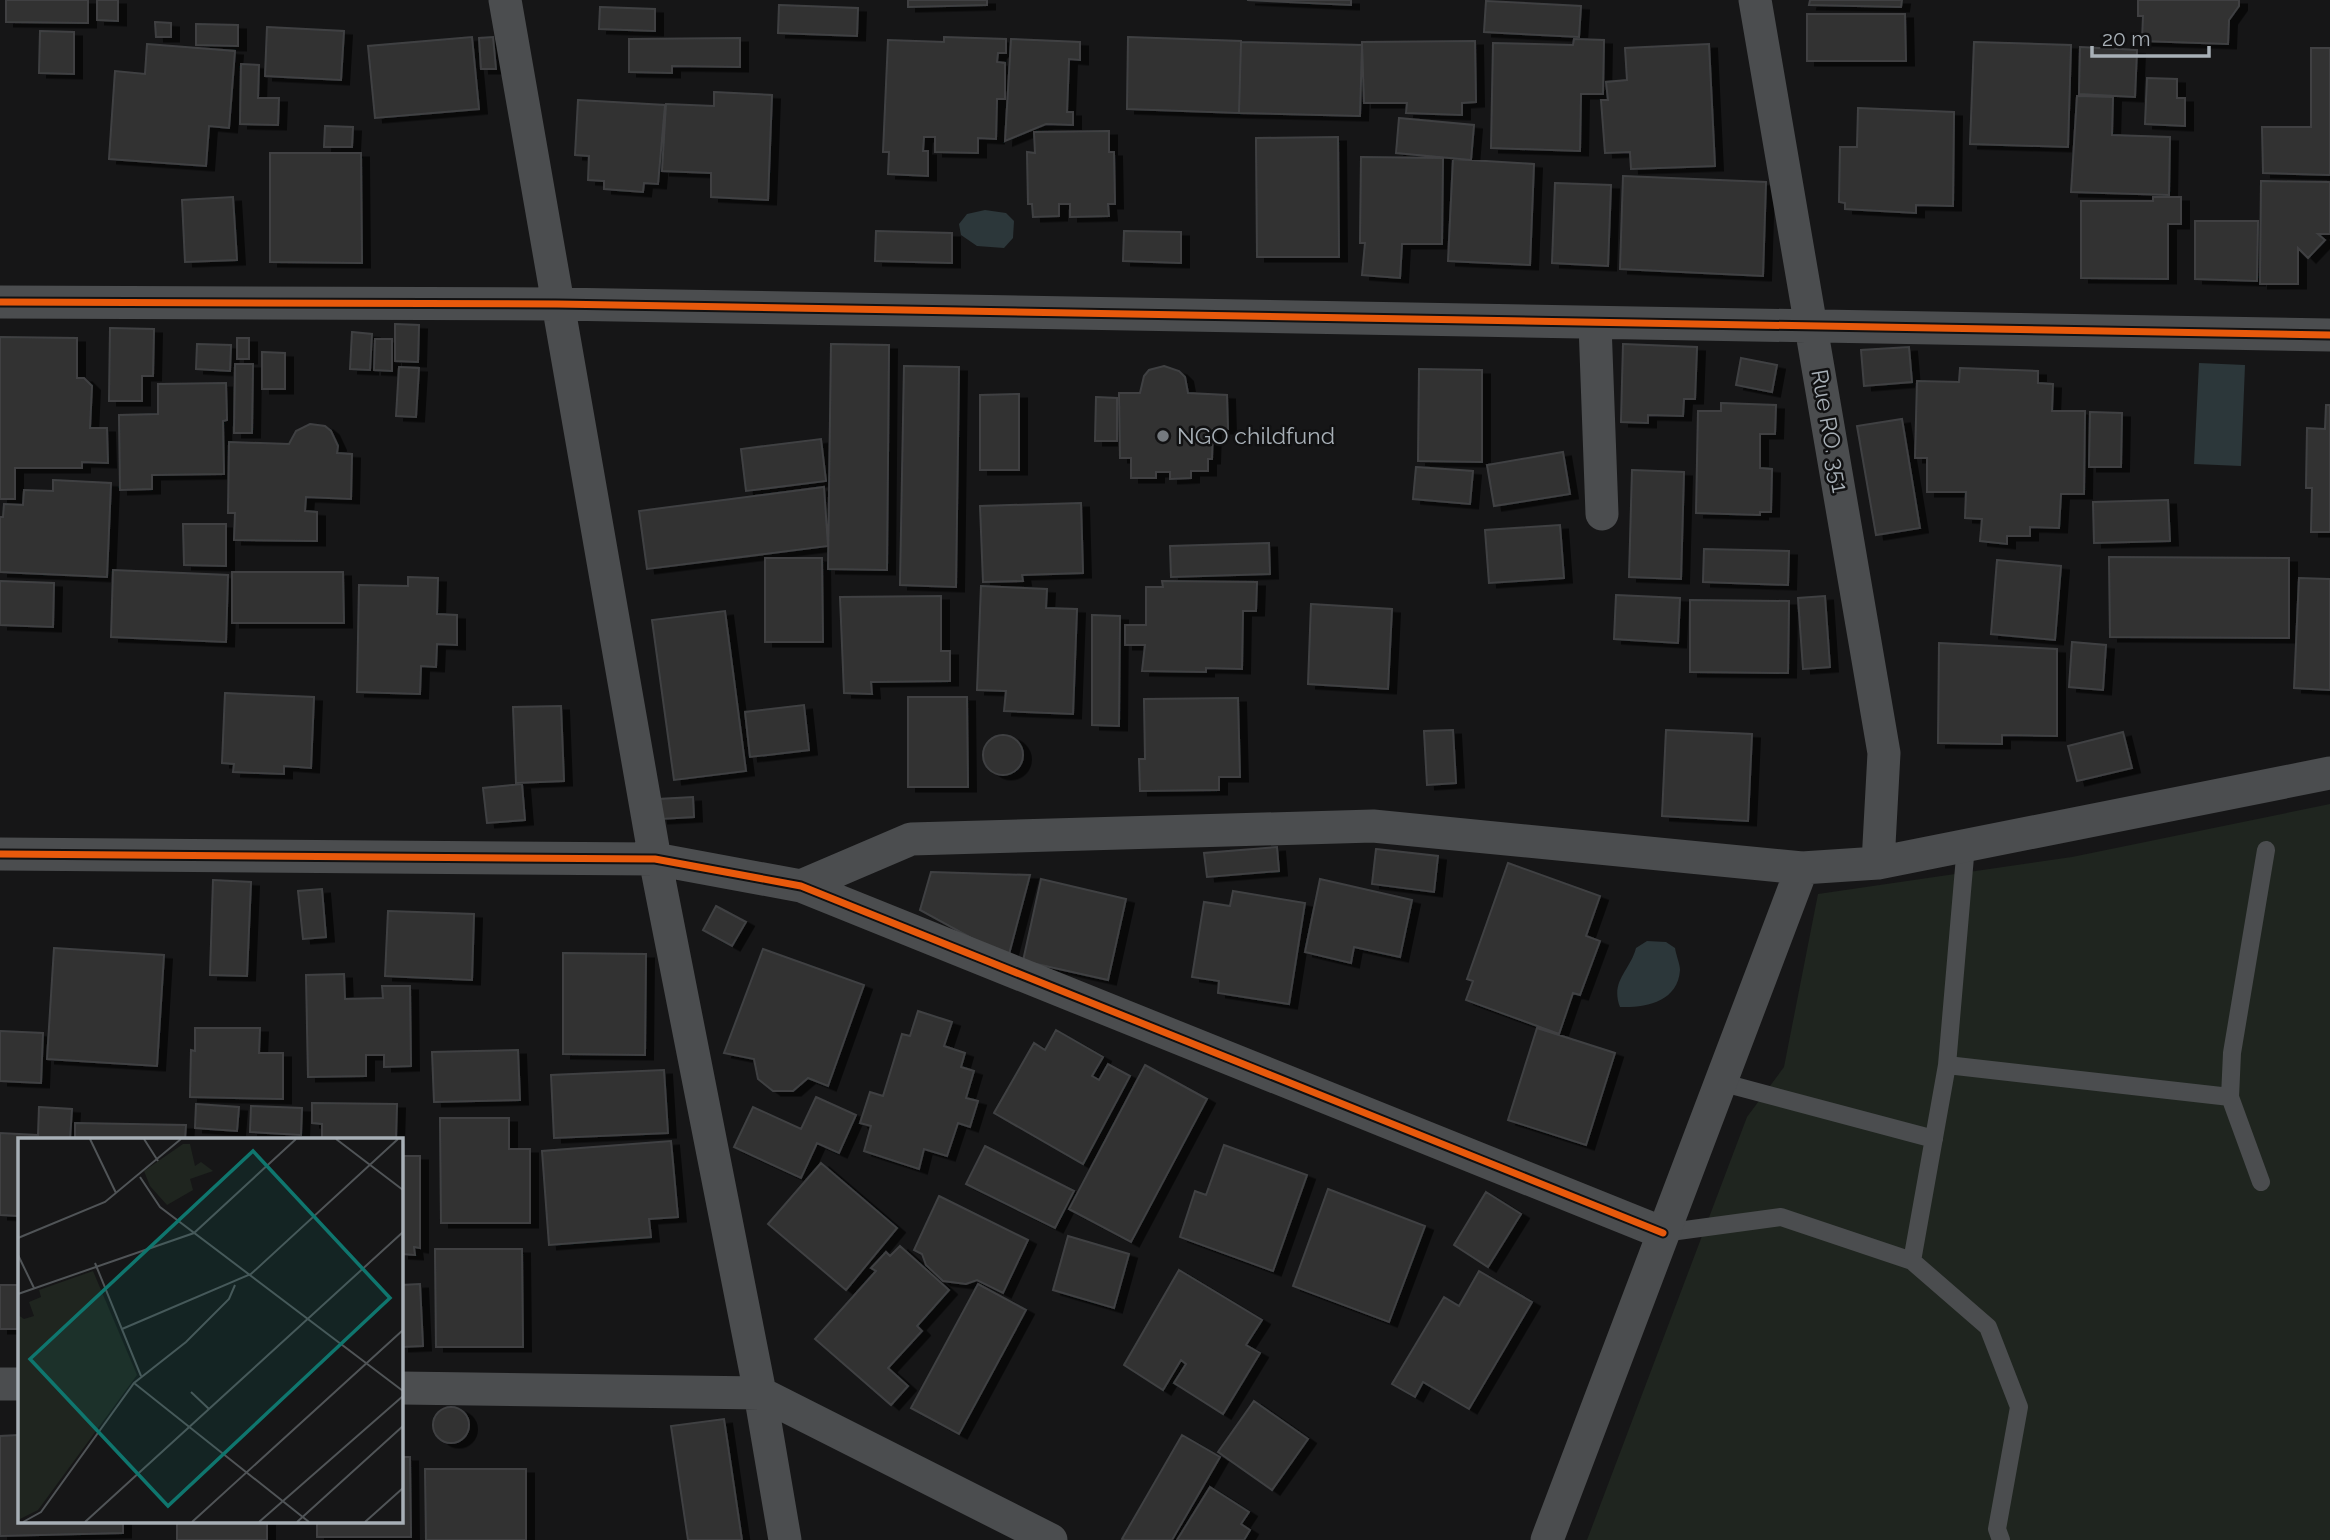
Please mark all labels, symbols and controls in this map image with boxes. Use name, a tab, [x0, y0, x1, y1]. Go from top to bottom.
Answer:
scale bar	[2092, 14, 2209, 58]
text: 20 m	[2102, 26, 2150, 51]
street label: Rue RO. 351	[1806, 367, 1855, 495]
place label: NGO childfund	[1177, 422, 1335, 449]
marker: NGO childfund	[1155, 428, 1171, 444]
inset map	[18, 1138, 402, 1522]

